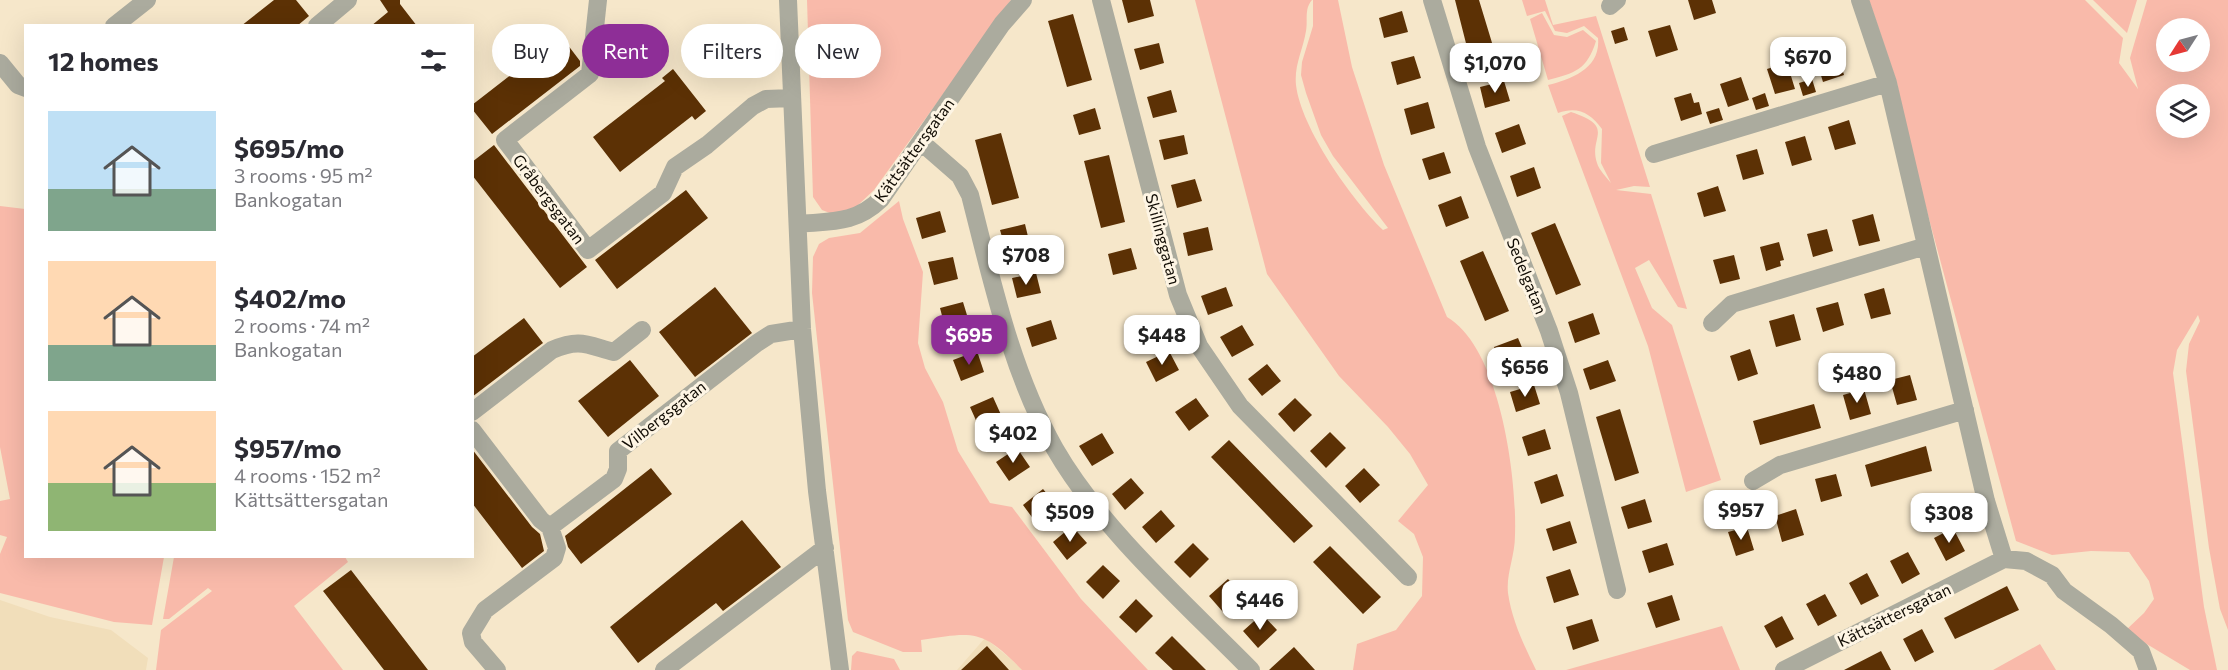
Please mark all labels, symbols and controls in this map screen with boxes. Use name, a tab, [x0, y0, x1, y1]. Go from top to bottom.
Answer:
north arrow	[2156, 18, 2210, 72]
map controls	[2156, 18, 2210, 138]
chip: Buy	[492, 24, 570, 78]
chip: Rent	[582, 24, 669, 78]
chip: Filters	[681, 24, 783, 78]
chip: New	[795, 24, 881, 78]
pin: $670	[1772, 37, 1844, 88]
pin: $1,070	[1446, 43, 1544, 94]
icon: filters	[417, 44, 450, 77]
text: $670	[1784, 44, 1832, 68]
text: 12 homes	[48, 45, 159, 76]
text: $1,070	[1464, 50, 1526, 74]
button: layers	[2156, 84, 2210, 138]
street label: Kättsättersgatan	[870, 94, 958, 205]
text: $695/mo	[234, 132, 344, 163]
icon: home	[96, 135, 168, 207]
street label: Gråbergsgatan	[509, 150, 589, 247]
text: 3 rooms · 95 m²	[234, 163, 373, 187]
text: Bankogatan	[234, 187, 342, 211]
street label: Skillinggatan	[1142, 191, 1185, 286]
pin: $708	[990, 235, 1062, 286]
street label: Sedelgatan	[1504, 235, 1551, 317]
text: $708	[1002, 242, 1050, 266]
text: $402/mo	[234, 282, 346, 313]
icon: home	[96, 285, 168, 357]
text: 2 rooms · 74 m²	[234, 313, 370, 337]
pin: $695	[933, 315, 1005, 366]
pin: $448	[1126, 315, 1198, 366]
text: $695	[945, 322, 993, 346]
text: $448	[1138, 322, 1186, 346]
text: Bankogatan	[234, 337, 342, 361]
pin: $656	[1489, 347, 1561, 398]
pin: $480	[1821, 353, 1893, 404]
text: $656	[1501, 354, 1549, 378]
text: $480	[1832, 360, 1882, 384]
street label: Vilbergsgatan	[618, 376, 709, 453]
pin: $402	[977, 413, 1049, 464]
text: $402	[989, 420, 1037, 444]
text: $957/mo	[234, 432, 342, 463]
icon: home	[96, 435, 168, 507]
text: 4 rooms · 152 m²	[234, 463, 381, 487]
text: Kättsättersgatan	[234, 487, 388, 511]
pin: $957	[1705, 490, 1777, 541]
pin: $509	[1034, 492, 1106, 543]
pin: $308	[1913, 493, 1985, 544]
text: $957	[1718, 497, 1764, 521]
text: $509	[1046, 499, 1094, 523]
text: $308	[1925, 500, 1973, 524]
street label: Kättsättersgatan	[1834, 579, 1953, 650]
pin: $446	[1224, 580, 1296, 631]
text: $446	[1236, 587, 1284, 611]

